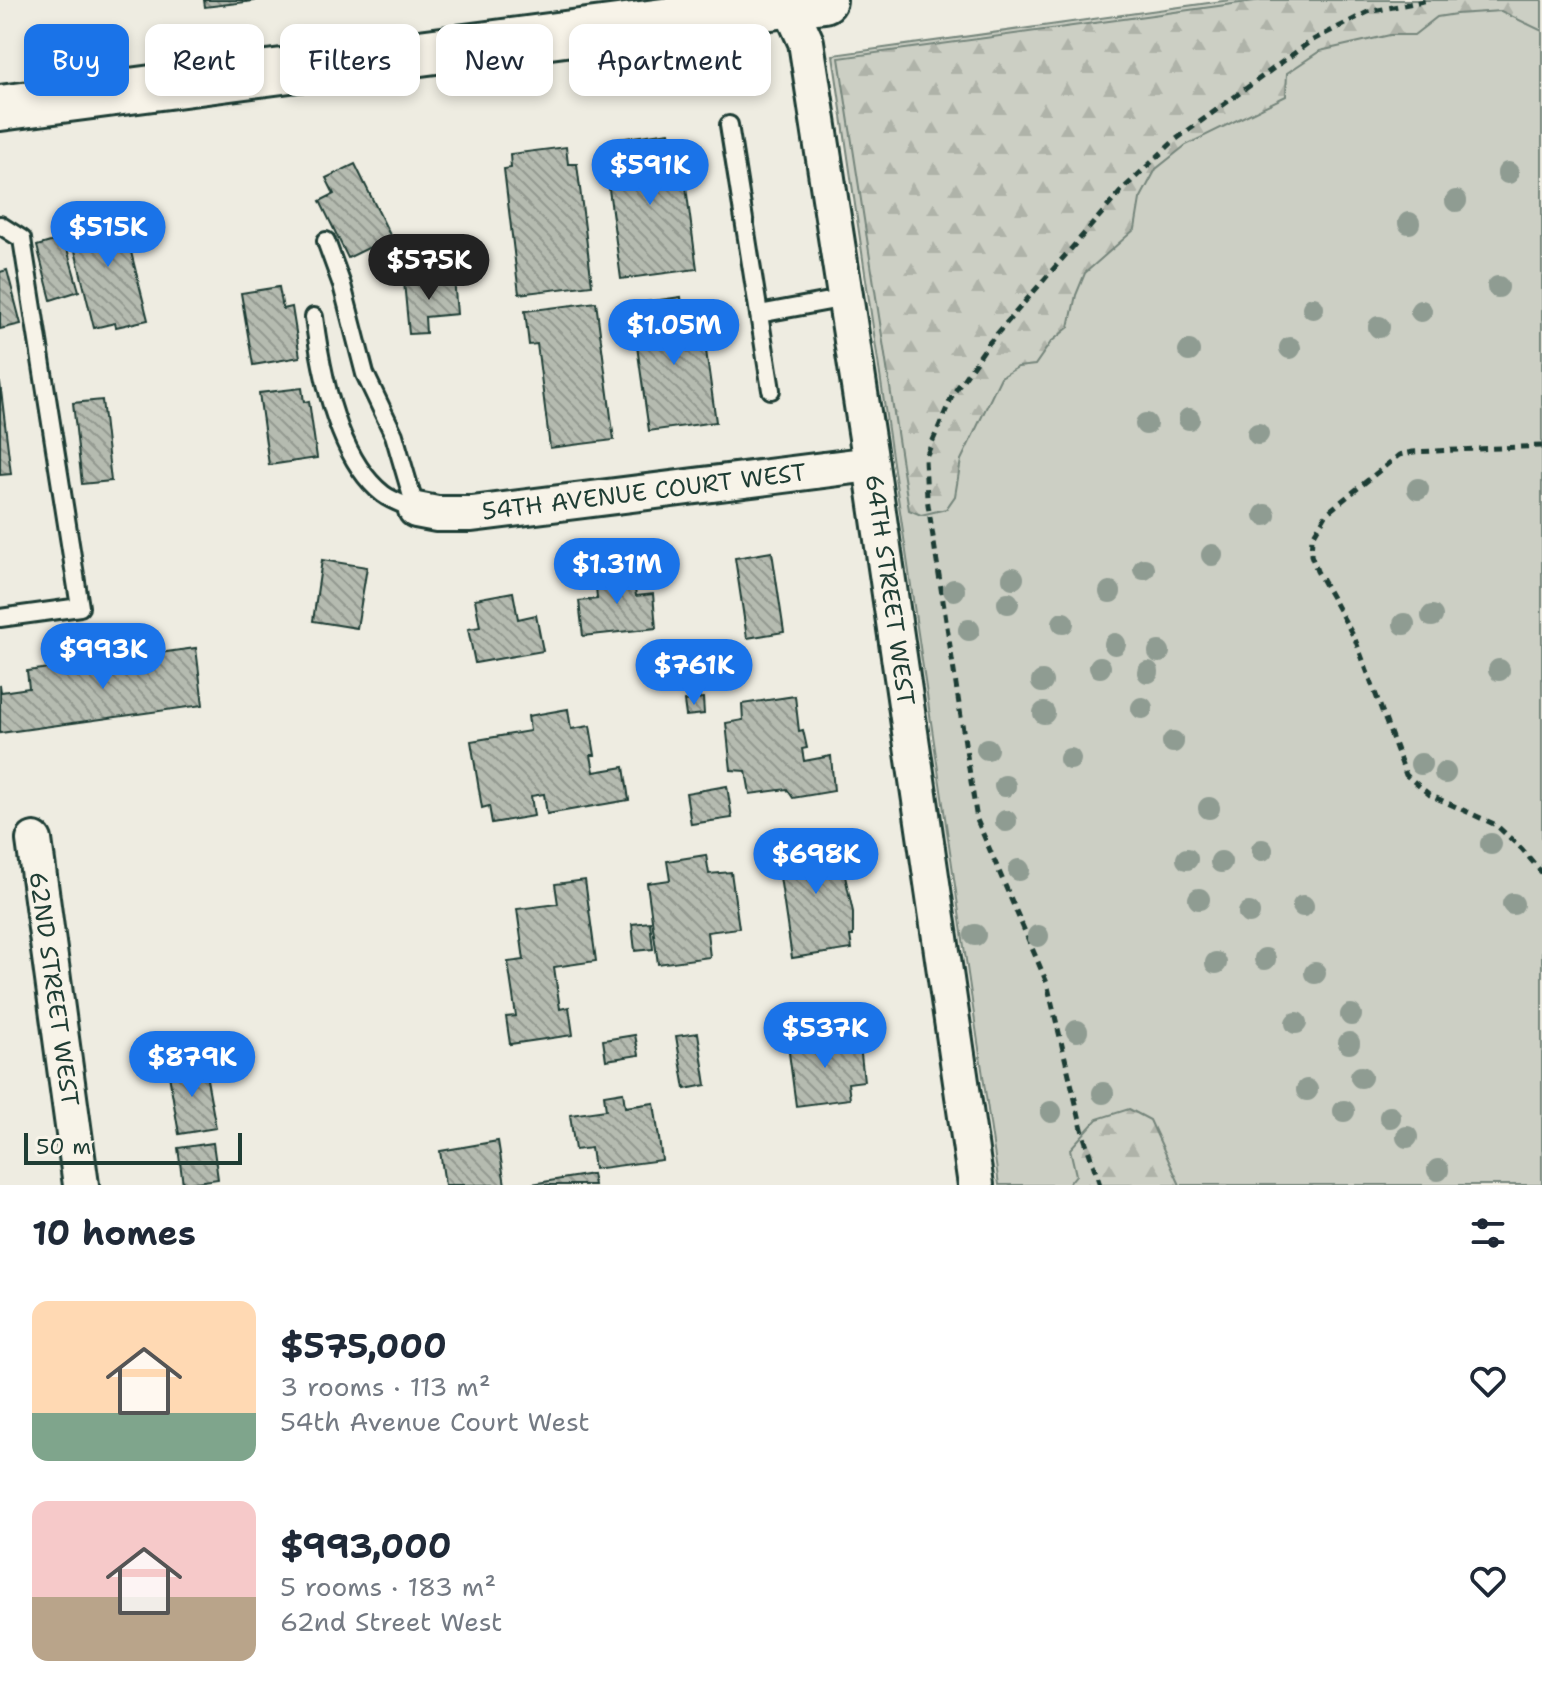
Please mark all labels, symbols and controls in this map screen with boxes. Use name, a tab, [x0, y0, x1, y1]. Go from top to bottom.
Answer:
chip: Buy	[24, 24, 129, 96]
chip: Rent	[145, 24, 264, 96]
chip: Filters	[280, 24, 420, 96]
chip: New	[436, 24, 553, 96]
chip: Apartment	[569, 24, 771, 96]
pin: $591K	[594, 139, 706, 207]
text: $591K	[610, 147, 690, 182]
pin: $515K	[52, 201, 164, 269]
text: $515K	[69, 209, 147, 244]
pin: $575K	[373, 234, 485, 302]
text: $575K	[386, 242, 472, 277]
pin: $1.05M	[609, 299, 739, 367]
text: $1.05M	[626, 307, 722, 342]
street label: 54TH AVENUE COURT WEST	[480, 456, 808, 528]
street label: 64TH STREET WEST	[858, 472, 922, 708]
pin: $1.31M	[552, 538, 682, 606]
text: $1.31M	[572, 546, 662, 581]
pin: $993K	[47, 623, 159, 691]
text: $993K	[59, 631, 147, 666]
pin: $761K	[638, 639, 750, 707]
text: $761K	[654, 647, 734, 682]
pin: $698K	[760, 828, 872, 896]
text: $698K	[771, 836, 861, 871]
street label: 62ND STREET WEST	[22, 870, 86, 1108]
pin: $537K	[769, 1002, 881, 1070]
text: $537K	[782, 1010, 868, 1045]
pin: $879K	[136, 1031, 248, 1099]
text: $879K	[147, 1039, 237, 1074]
scale bar	[24, 1129, 242, 1165]
text: 50 m	[36, 1132, 91, 1161]
text: 10 homes	[32, 1210, 196, 1256]
icon: filters	[1466, 1211, 1510, 1255]
text: $575,000	[280, 1323, 447, 1369]
icon: home	[96, 1333, 192, 1429]
icon: heart	[1466, 1359, 1510, 1403]
text: 3 rooms · 113 m²	[280, 1369, 491, 1404]
text: 54th Avenue Court West	[280, 1404, 590, 1439]
text: $993,000	[280, 1523, 451, 1569]
icon: home	[96, 1533, 192, 1629]
icon: heart	[1466, 1559, 1510, 1603]
text: 5 rooms · 183 m²	[280, 1569, 496, 1604]
text: 62nd Street West	[280, 1604, 502, 1639]

